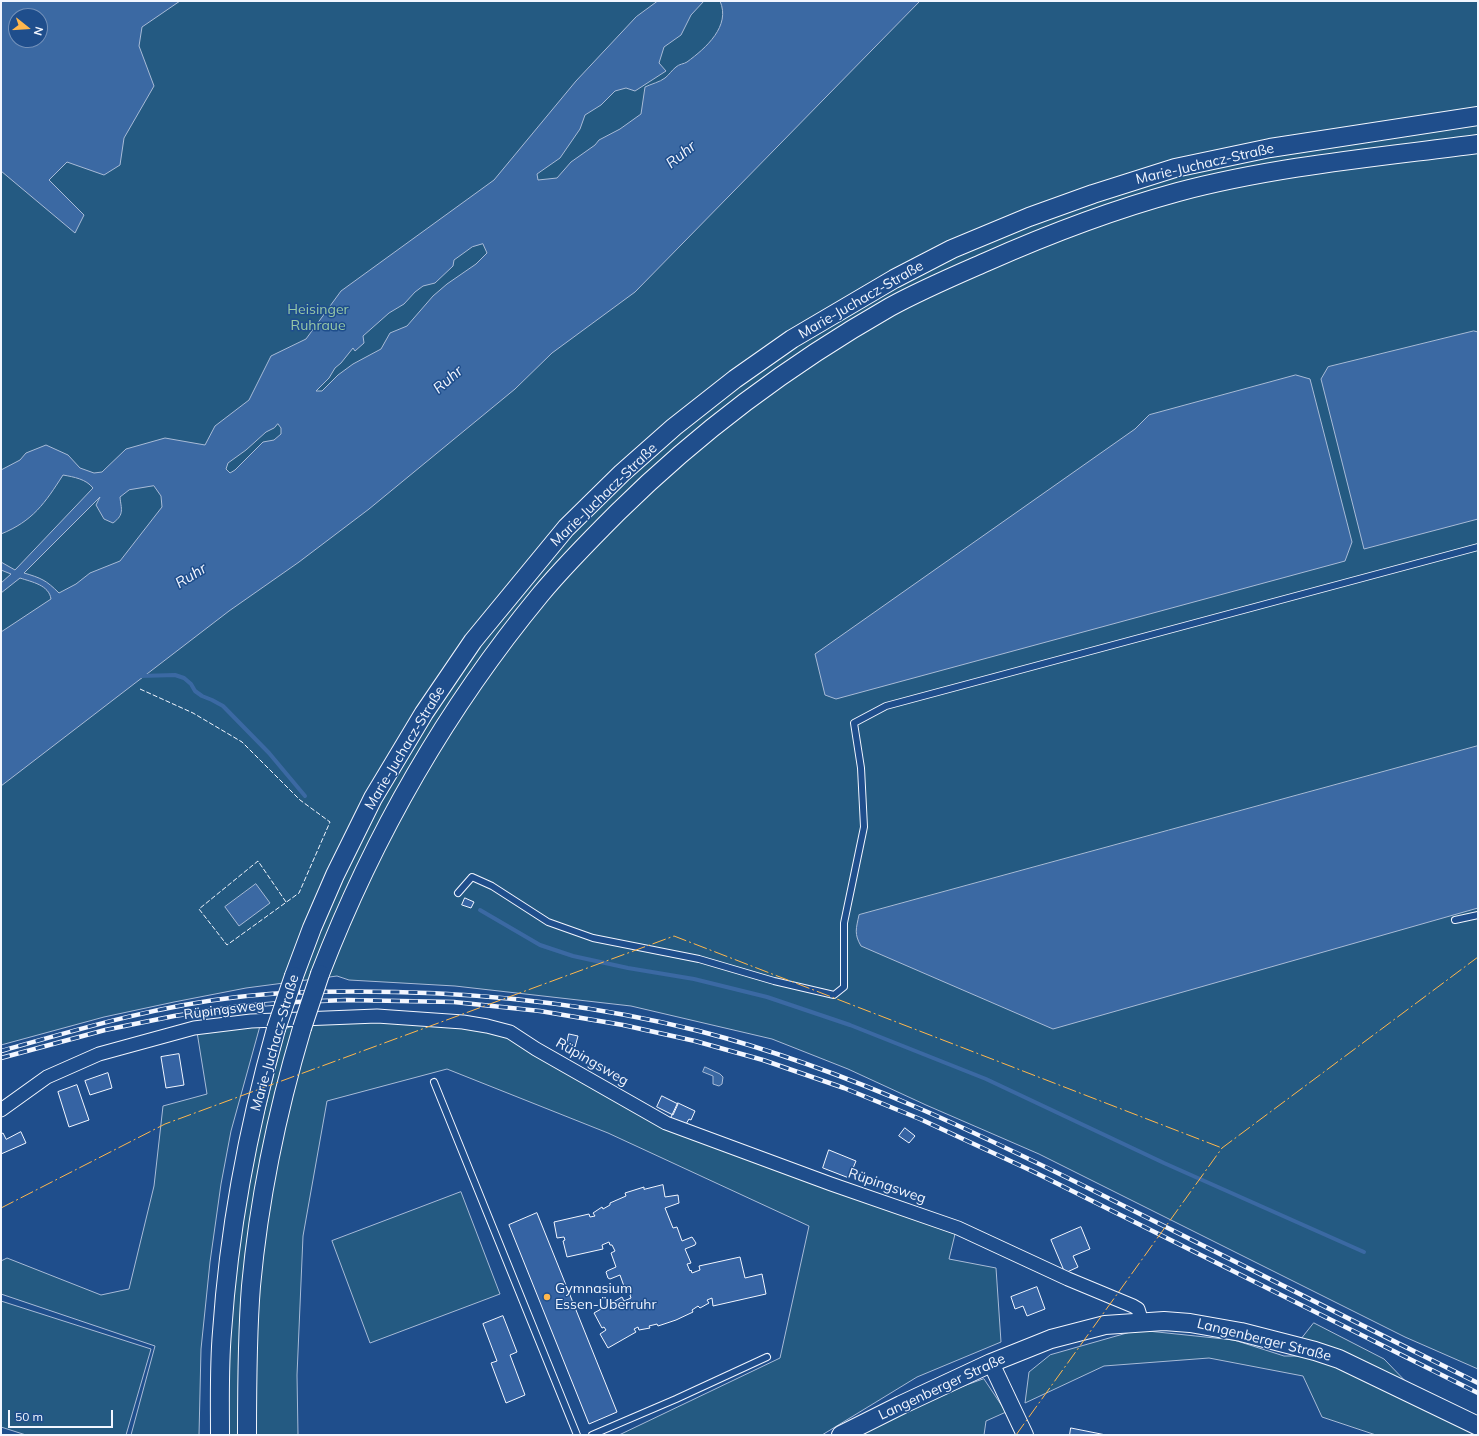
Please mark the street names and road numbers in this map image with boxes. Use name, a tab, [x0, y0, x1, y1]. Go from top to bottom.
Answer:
street label: Marie-Juchacz-Straße	[1134, 140, 1276, 188]
street label: Marie-Juchacz-Straße	[796, 257, 926, 343]
street label: Marie-Juchacz-Straße	[547, 440, 661, 550]
street label: Marie-Juchacz-Straße	[361, 683, 449, 813]
street label: Marie-Juchacz-Straße	[247, 973, 303, 1113]
street label: Rüpingsweg	[183, 997, 265, 1023]
street label: Rüpingsweg	[553, 1034, 631, 1090]
street label: Rüpingsweg	[846, 1165, 928, 1207]
street label: Langenberger Straße	[1195, 1315, 1333, 1365]
street label: Langenberger Straße	[876, 1350, 1008, 1424]

